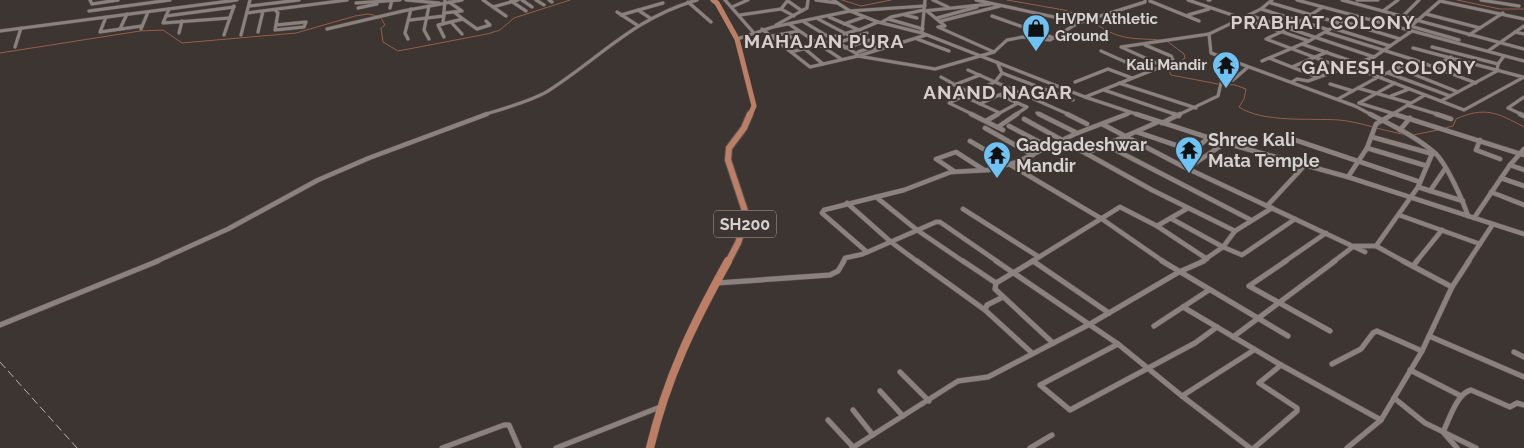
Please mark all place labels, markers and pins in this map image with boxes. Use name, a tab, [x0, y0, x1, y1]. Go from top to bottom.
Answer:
place label: HVPM Athletic Ground	[1055, 10, 1159, 45]
shop icon: HVPM Athletic Ground	[1021, 13, 1051, 52]
temple icon: Kali Mandir	[1211, 50, 1241, 89]
place label: Kali Mandir	[1126, 56, 1207, 74]
place label: Shree Kali Mata Temple	[1208, 129, 1320, 171]
place label: Gadgadeshwar Mandir	[1016, 134, 1147, 176]
temple icon: Shree Kali Mata Temple	[1174, 135, 1204, 174]
temple icon: Gadgadeshwar Mandir	[982, 140, 1012, 179]

